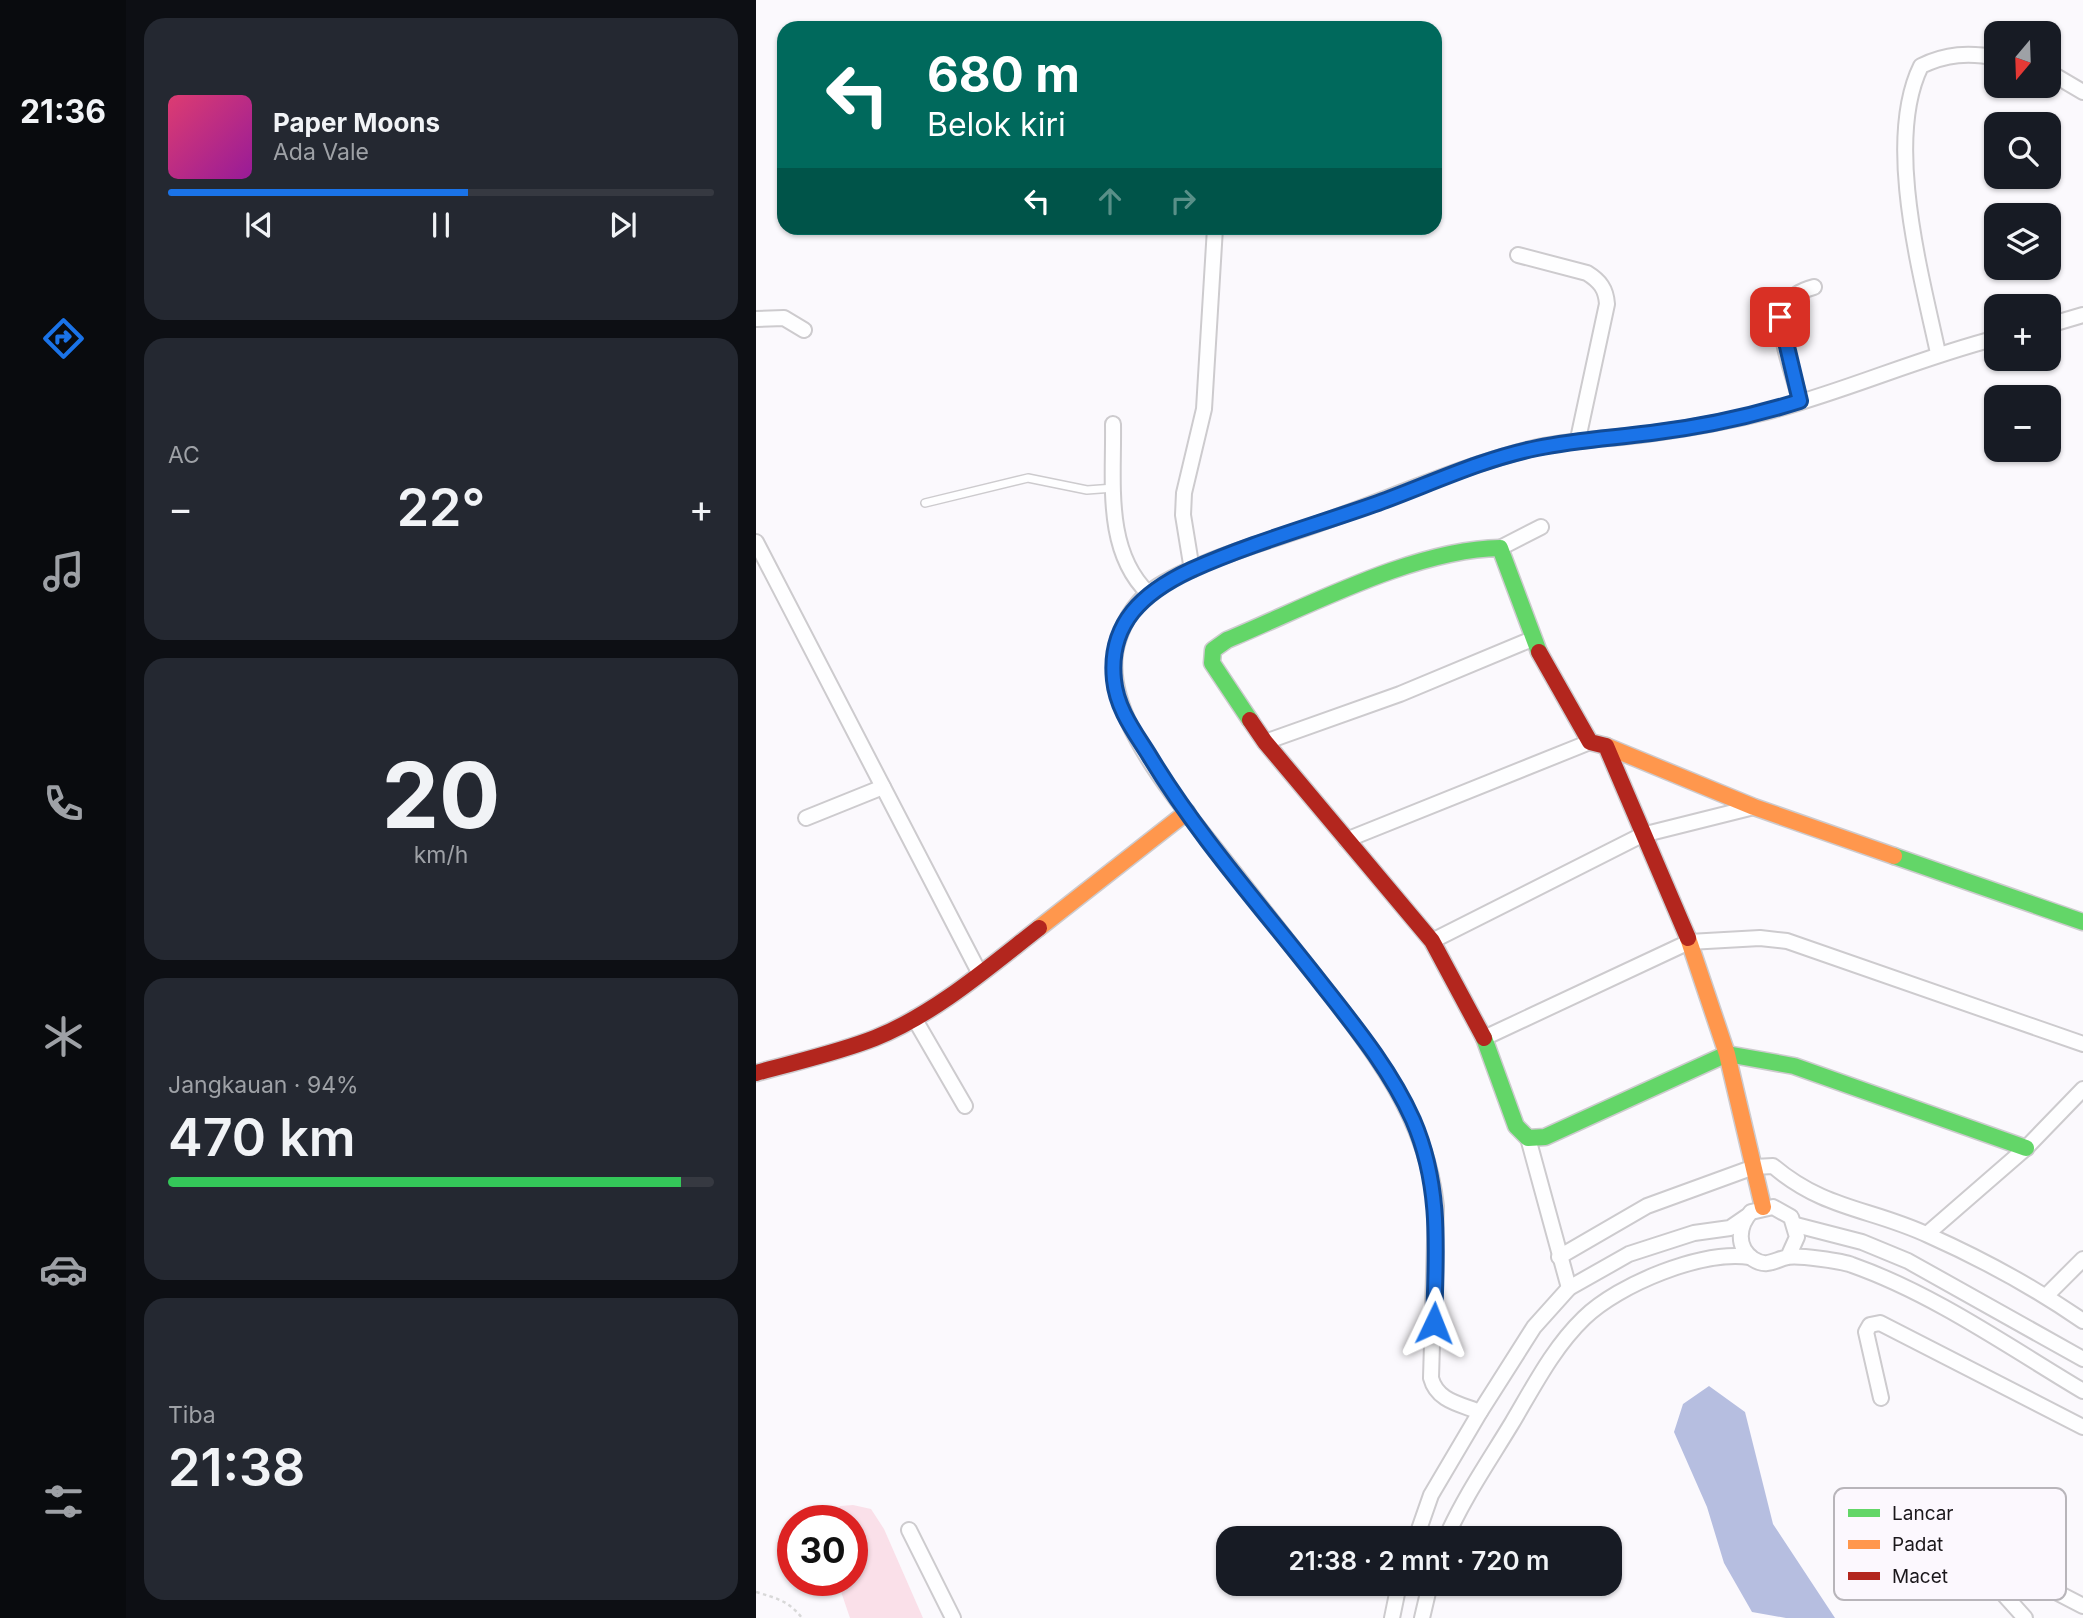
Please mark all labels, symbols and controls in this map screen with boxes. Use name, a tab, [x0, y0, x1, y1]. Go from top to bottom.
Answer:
north arrow	[1984, 21, 2062, 98]
map controls	[1984, 21, 2061, 462]
text: 680 m	[927, 45, 1080, 104]
icon: left	[812, 49, 903, 140]
text: 21:36	[20, 92, 106, 131]
text: Belok kiri	[927, 105, 1066, 144]
text: Paper Moons	[273, 107, 440, 138]
button: search	[1984, 112, 2061, 189]
text: Ada Vale	[273, 138, 369, 166]
icon: left	[1018, 182, 1056, 220]
icon: ahead	[1091, 182, 1129, 220]
icon: right	[1164, 182, 1202, 220]
button: layers	[1984, 203, 2061, 280]
icon: previous	[240, 206, 278, 244]
icon: pause	[422, 206, 460, 244]
icon: next	[604, 206, 642, 244]
pin	[1750, 287, 1810, 347]
button: +	[1984, 294, 2061, 371]
icon: arrive	[1761, 298, 1799, 336]
icon: directions	[39, 314, 88, 363]
button: −	[1984, 385, 2061, 462]
text: AC	[168, 441, 200, 469]
text: 22°	[397, 476, 485, 539]
text: −	[168, 485, 193, 531]
text: +	[689, 485, 714, 531]
icon: music	[39, 547, 88, 596]
text: 20	[382, 740, 500, 850]
icon: phone	[39, 779, 88, 828]
text: km/h	[414, 841, 468, 869]
icon: climate	[39, 1012, 88, 1061]
text: Jangkauan · 94%	[168, 1071, 359, 1099]
text: 470 km	[168, 1106, 356, 1169]
icon: car	[39, 1245, 88, 1294]
position arrow	[1397, 1286, 1471, 1360]
text: Tiba	[168, 1401, 216, 1429]
text: 21:38	[168, 1436, 305, 1499]
icon: filters	[39, 1477, 88, 1526]
legend	[1834, 1488, 2066, 1600]
text: Lancar	[1892, 1502, 1954, 1525]
speed limit sign: 30	[777, 1505, 868, 1596]
text: Padat	[1892, 1533, 1943, 1556]
text: 21:38 · 2 mnt · 720 m	[1289, 1545, 1550, 1576]
text: Macet	[1892, 1565, 1948, 1588]

